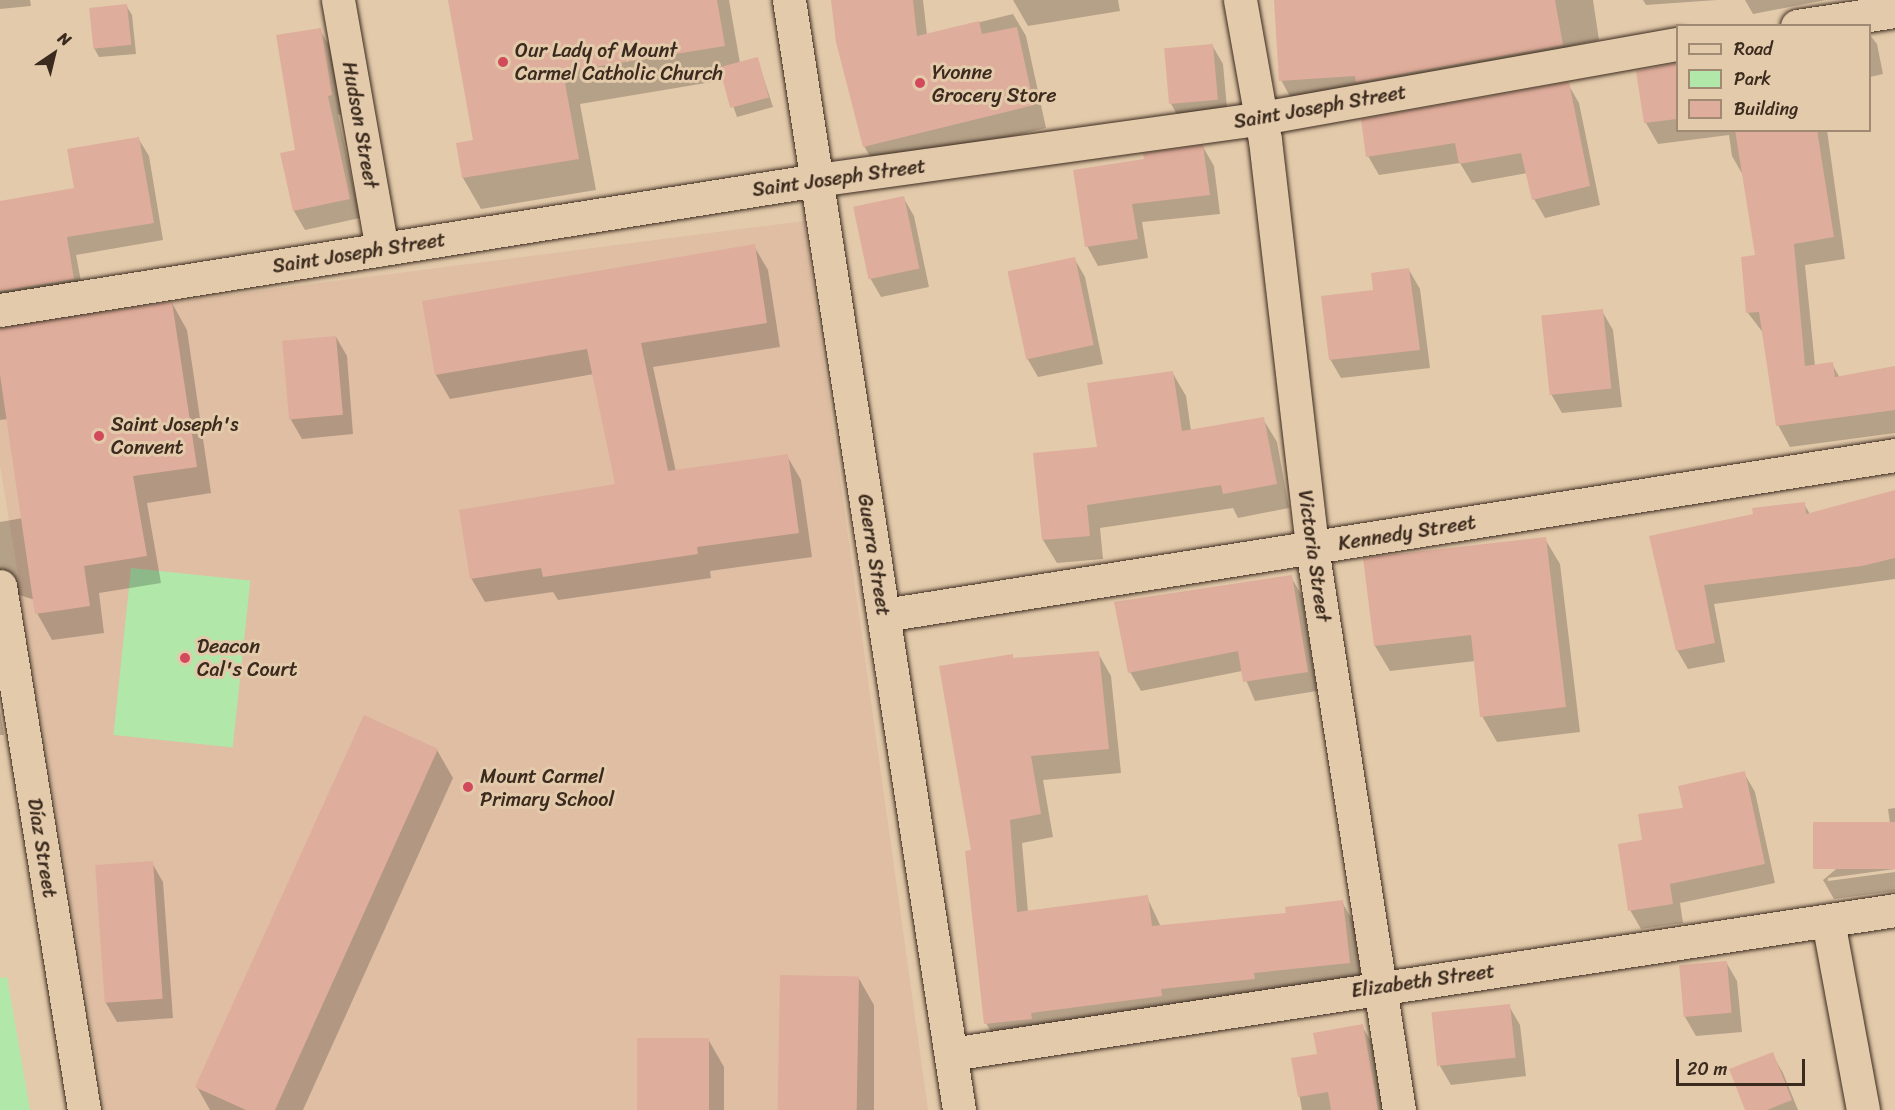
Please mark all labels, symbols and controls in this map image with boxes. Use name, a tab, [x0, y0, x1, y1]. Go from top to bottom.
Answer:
north arrow	[24, 24, 84, 84]
text: N	[52, 24, 77, 54]
legend	[1676, 24, 1871, 132]
text: Road	[1734, 33, 1773, 65]
place label: Our Lady of Mount Carmel Catholic Church	[515, 39, 723, 86]
marker: Our Lady of Mount Carmel Catholic Church	[496, 55, 510, 69]
street label: Hudson Street	[337, 59, 383, 191]
place label: Yvonne Grocery Store	[932, 60, 1057, 107]
text: Park	[1734, 63, 1771, 95]
marker: Yvonne Grocery Store	[913, 76, 927, 90]
street label: Saint Joseph Street	[1231, 80, 1409, 134]
text: Building	[1734, 93, 1798, 125]
street label: Saint Joseph Street	[750, 154, 928, 202]
street label: Saint Joseph Street	[270, 227, 448, 279]
place label: Saint Joseph's Convent	[111, 412, 241, 459]
marker: Saint Joseph's Convent	[92, 429, 106, 443]
street label: Victoria Street	[1293, 488, 1335, 624]
street label: Guerra Street	[853, 492, 895, 618]
street label: Kennedy Street	[1337, 510, 1477, 556]
place label: Deacon Cal's Court	[197, 634, 297, 681]
marker: Deacon Cal's Court	[178, 651, 192, 665]
place label: Mount Carmel Primary School	[480, 764, 614, 811]
marker: Mount Carmel Primary School	[461, 780, 475, 794]
street label: Díaz Street	[22, 797, 62, 899]
street label: Elizabeth Street	[1350, 959, 1496, 1003]
scale bar	[1679, 1047, 1808, 1085]
text: 20 m	[1687, 1053, 1727, 1085]

